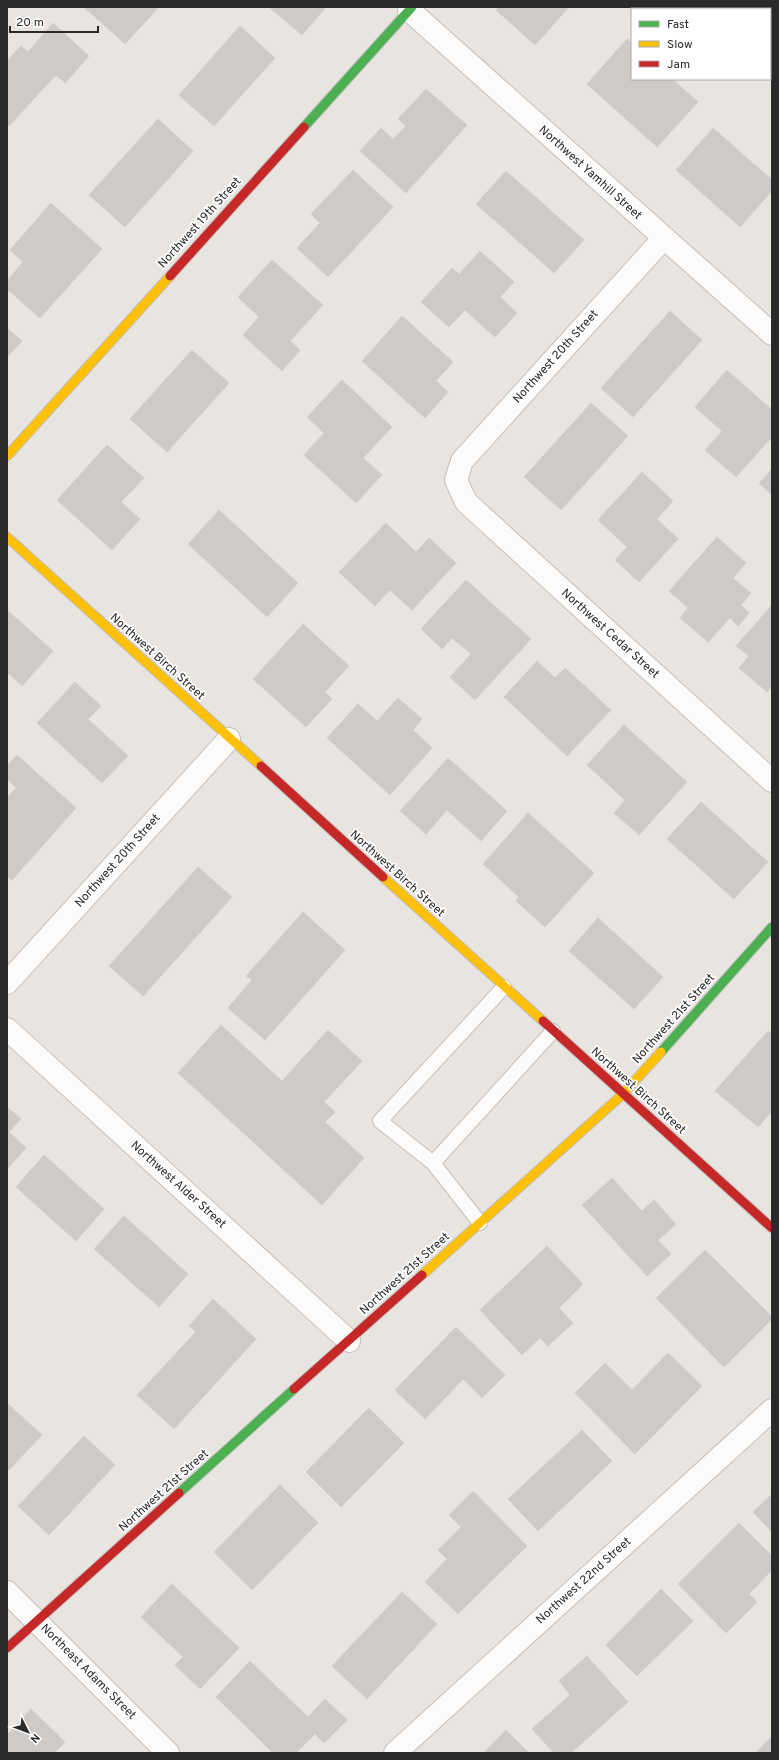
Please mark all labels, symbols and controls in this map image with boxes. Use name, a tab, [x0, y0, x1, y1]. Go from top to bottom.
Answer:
scale bar	[10, 8, 98, 34]
legend	[631, 8, 771, 80]
text: 20 m	[16, 15, 44, 31]
text: Fast	[667, 17, 689, 33]
text: Slow	[667, 37, 693, 53]
text: Jam	[667, 57, 690, 73]
street label: Northwest Yamhill Street	[535, 122, 645, 224]
street label: Northwest 19th Street	[155, 174, 245, 272]
street label: Northwest 20th Street	[510, 307, 602, 407]
street label: Northwest Cedar Street	[558, 586, 662, 682]
street label: Northwest Birch Street	[106, 610, 208, 704]
street label: Northwest 20th Street	[72, 811, 164, 911]
street label: Northwest Birch Street	[346, 827, 448, 921]
street label: Northwest 21st Street	[629, 971, 719, 1067]
street label: Northwest Birch Street	[587, 1044, 689, 1138]
street label: Northwest Alder Street	[127, 1138, 229, 1232]
street label: Northwest 21st Street	[357, 1229, 453, 1319]
street label: Northwest 21st Street	[116, 1446, 212, 1536]
street label: Northwest 22nd Street	[533, 1534, 635, 1628]
street label: Northeast Adams Street	[37, 1621, 139, 1723]
north arrow	[8, 1712, 48, 1752]
text: N	[27, 1730, 43, 1746]

